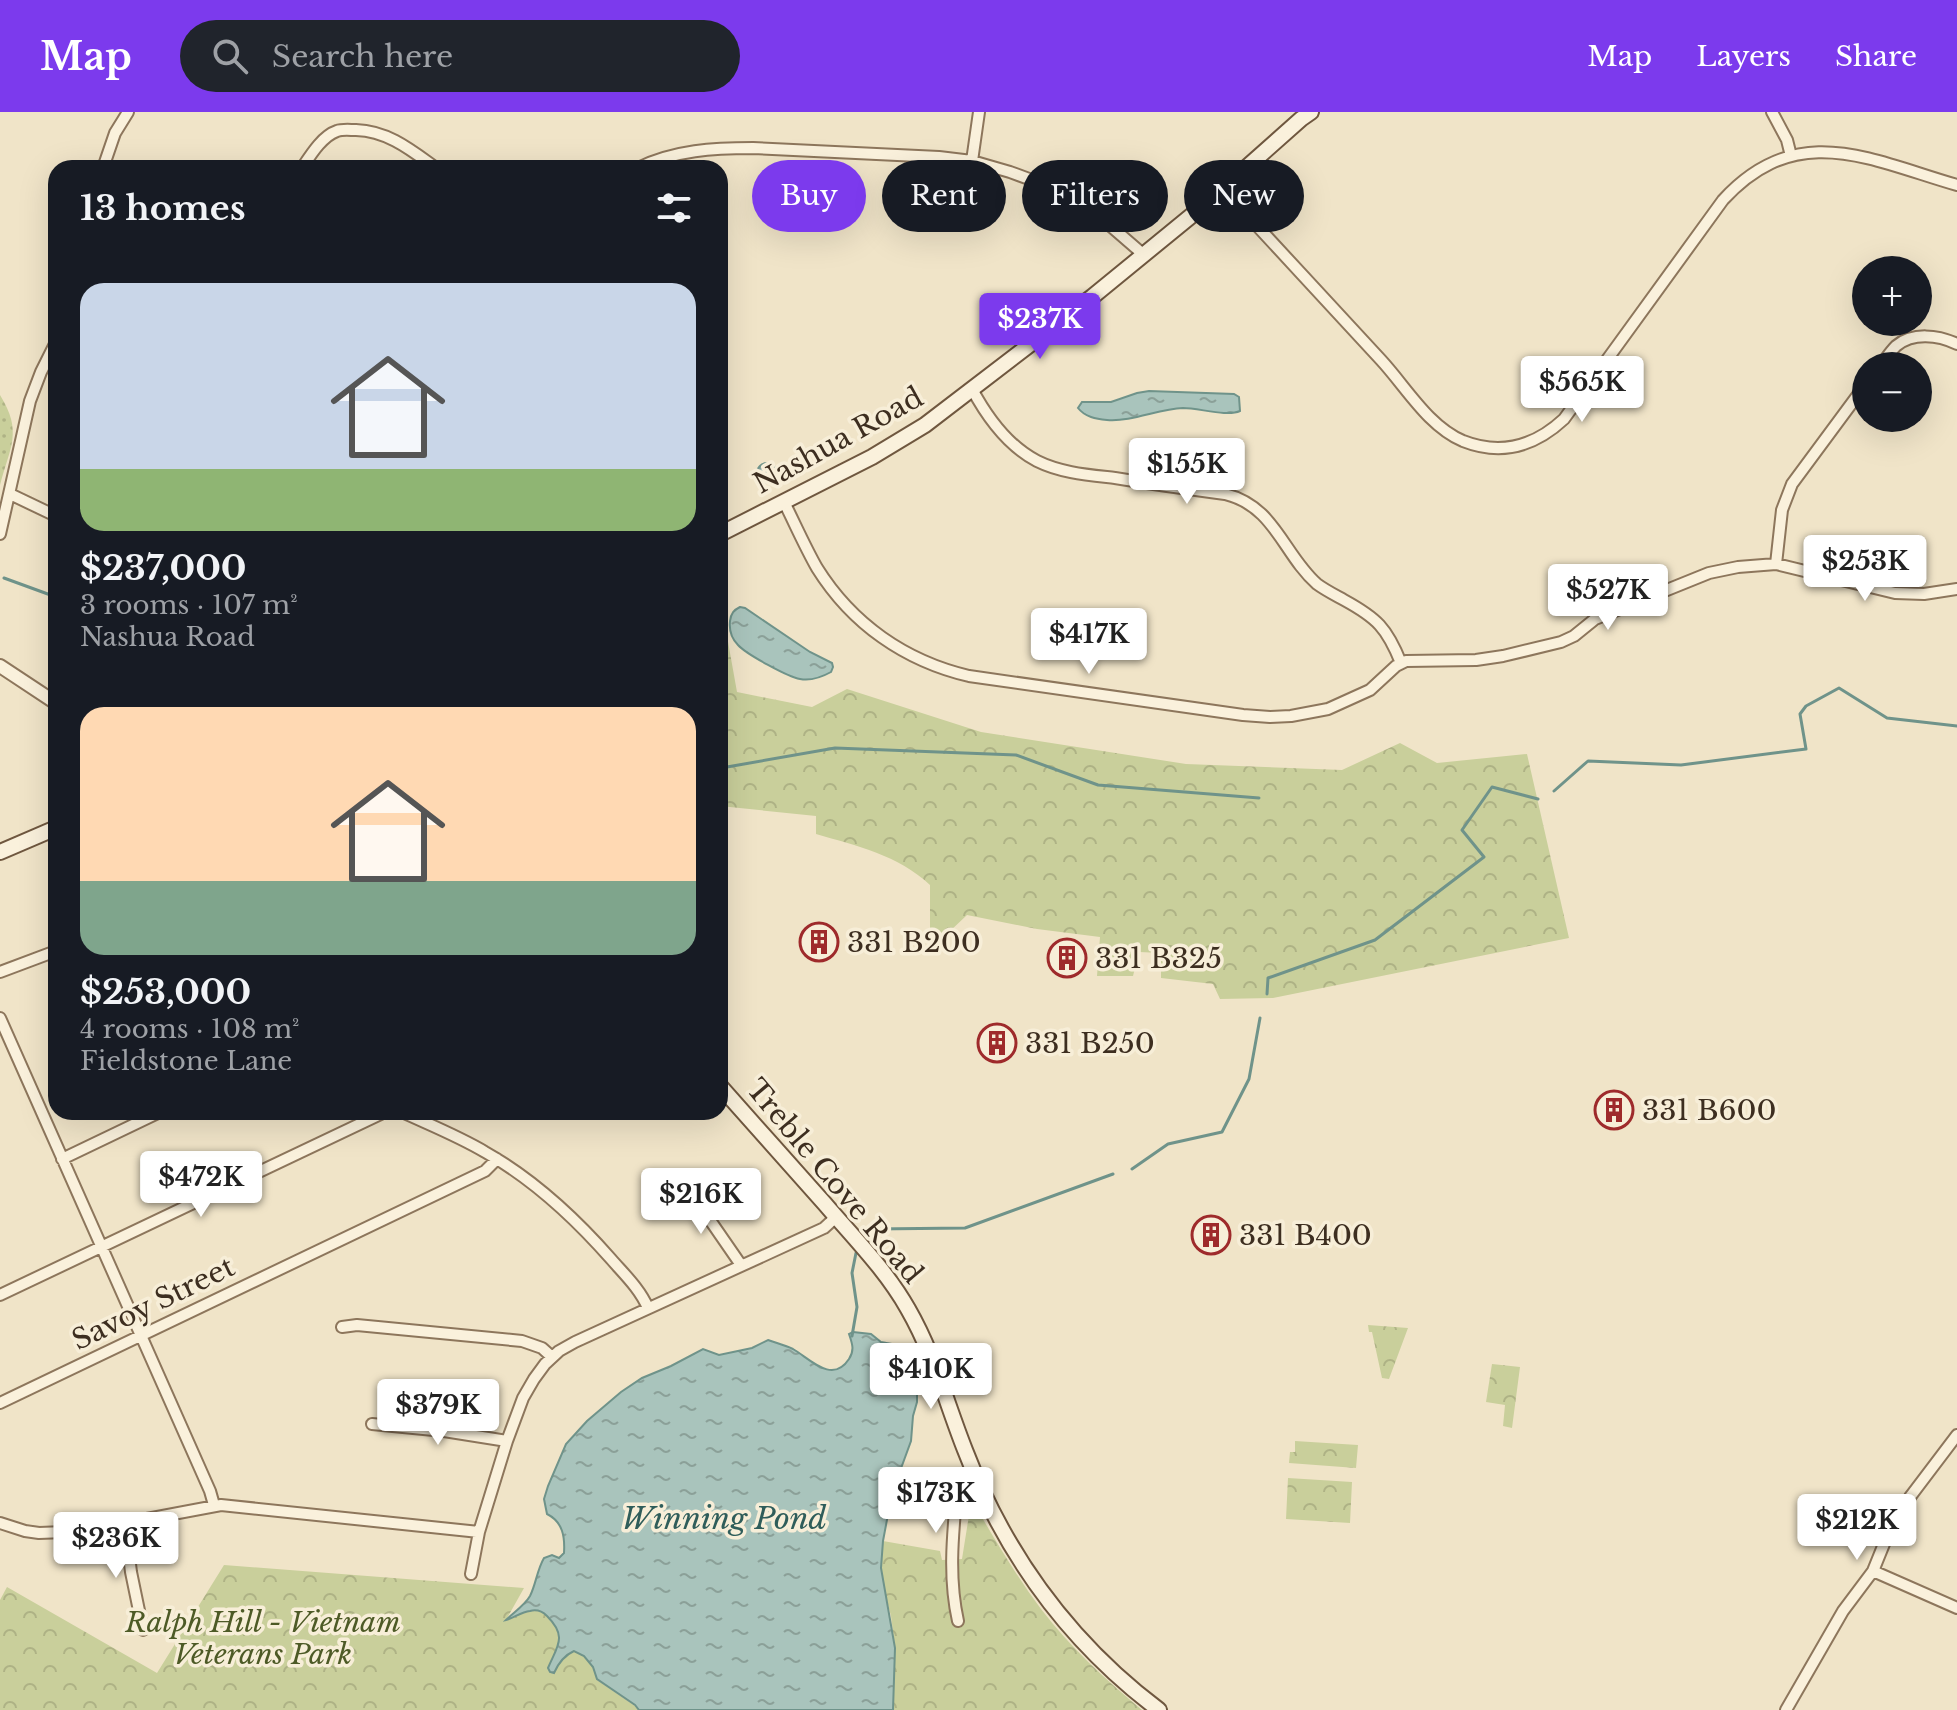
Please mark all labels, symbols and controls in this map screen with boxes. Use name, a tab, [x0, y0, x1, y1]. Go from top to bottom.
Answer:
search box	[180, 20, 740, 92]
text: Map	[40, 33, 132, 80]
icon: search	[208, 34, 252, 78]
text: Search here	[272, 38, 453, 75]
text: Map	[1587, 39, 1652, 74]
text: Layers	[1696, 39, 1791, 74]
text: Share	[1835, 39, 1917, 74]
chip: Buy	[752, 160, 866, 232]
chip: Rent	[882, 160, 1006, 232]
chip: Filters	[1022, 160, 1168, 232]
chip: New	[1184, 160, 1304, 232]
icon: filters	[652, 186, 696, 230]
text: 13 homes	[80, 187, 246, 229]
map controls	[1852, 256, 1932, 432]
button: +	[1852, 256, 1932, 336]
pin: $237K	[984, 293, 1096, 361]
text: $237K	[997, 303, 1083, 335]
icon: home	[316, 335, 460, 479]
button: −	[1852, 352, 1932, 432]
pin: $565K	[1526, 356, 1638, 424]
text: $565K	[1539, 366, 1625, 398]
street label: Nashua Road	[747, 379, 929, 501]
pin: $155K	[1131, 438, 1243, 506]
text: $155K	[1147, 448, 1227, 480]
pin: $253K	[1809, 535, 1921, 603]
text: $253K	[1821, 545, 1909, 577]
text: $237,000	[80, 547, 247, 589]
pin: $527K	[1552, 564, 1664, 632]
text: $527K	[1566, 574, 1650, 606]
text: 3 rooms · 107 m²	[80, 589, 298, 621]
pin: $417K	[1033, 608, 1145, 676]
text: $417K	[1049, 618, 1129, 650]
text: Nashua Road	[80, 621, 255, 653]
icon: home	[316, 759, 460, 903]
building icon: 331 B200	[798, 921, 840, 963]
place label: 331 B200	[847, 925, 981, 960]
building icon: 331 B325	[1046, 937, 1088, 979]
place label: 331 B325	[1095, 941, 1222, 976]
text: $253,000	[80, 971, 251, 1013]
text: 4 rooms · 108 m²	[80, 1013, 300, 1045]
building icon: 331 B250	[976, 1022, 1018, 1064]
place label: 331 B250	[1025, 1026, 1155, 1061]
text: Fieldstone Lane	[80, 1045, 292, 1077]
street label: Treble Cove Road	[739, 1072, 930, 1291]
building icon: 331 B600	[1593, 1089, 1635, 1131]
place label: 331 B600	[1642, 1093, 1777, 1128]
pin: $472K	[145, 1151, 257, 1219]
text: $472K	[158, 1161, 244, 1193]
pin: $216K	[645, 1168, 757, 1236]
text: $216K	[659, 1178, 743, 1210]
building icon: 331 B400	[1190, 1214, 1232, 1256]
place label: 331 B400	[1239, 1218, 1372, 1253]
street label: Savoy Street	[66, 1249, 241, 1358]
pin: $410K	[875, 1343, 987, 1411]
text: $410K	[888, 1353, 974, 1385]
pin: $379K	[382, 1379, 494, 1447]
text: $379K	[395, 1389, 481, 1421]
pin: $173K	[880, 1467, 992, 1535]
text: $173K	[896, 1477, 976, 1509]
pin: $212K	[1801, 1494, 1913, 1562]
water label: Winning Pond	[621, 1500, 827, 1537]
text: $212K	[1815, 1504, 1899, 1536]
pin: $236K	[60, 1512, 172, 1580]
text: $236K	[71, 1522, 161, 1554]
park label: Ralph Hill - Vietnam Veterans Park	[124, 1605, 401, 1672]

